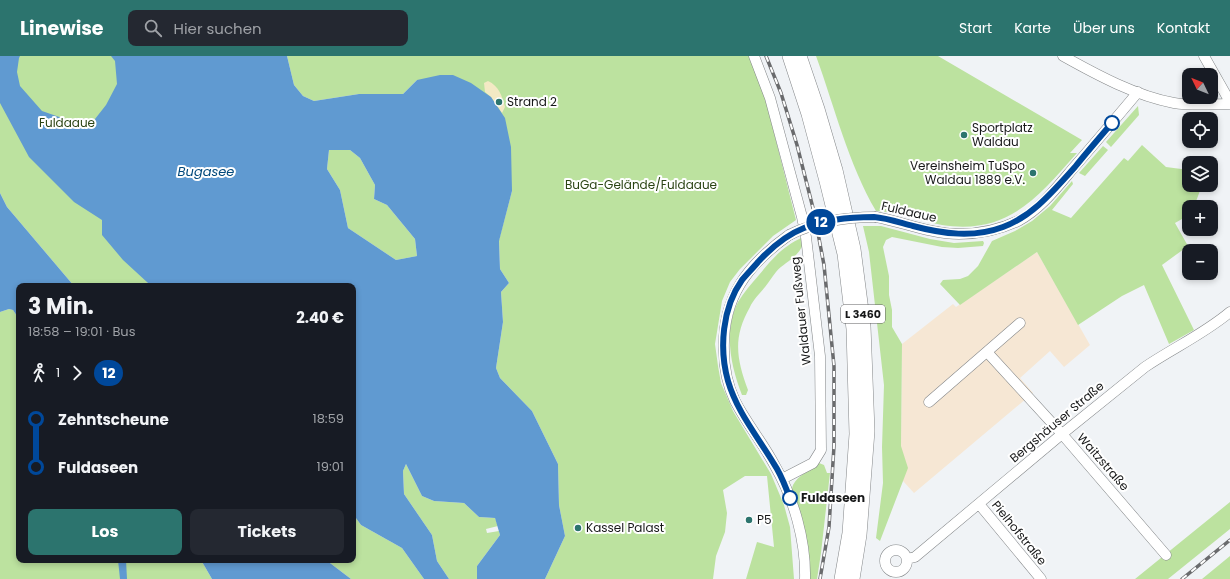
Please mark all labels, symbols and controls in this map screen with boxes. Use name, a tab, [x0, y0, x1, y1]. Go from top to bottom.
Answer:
search box	[128, 10, 408, 46]
text: Linewise	[20, 15, 104, 42]
icon: search	[142, 17, 164, 39]
text: Hier suchen	[174, 18, 262, 39]
text: Start	[959, 18, 992, 38]
text: Karte	[1014, 18, 1051, 38]
text: Über uns	[1073, 18, 1135, 38]
text: Kontakt	[1157, 18, 1210, 38]
north arrow	[1182, 68, 1218, 104]
map controls	[1182, 68, 1218, 280]
place label: Strand 2	[507, 93, 557, 110]
marker: Strand 2	[494, 97, 504, 107]
button: locate	[1182, 112, 1218, 148]
park label: Fuldaaue	[39, 114, 95, 131]
unlabelled marker	[1104, 115, 1120, 131]
place label: Sportplatz Waldau	[972, 119, 1033, 150]
marker: Sportplatz Waldau	[959, 130, 969, 140]
button: layers	[1182, 156, 1218, 192]
place label: Vereinsheim TuSpo Waldau 1889 e.V.	[910, 157, 1025, 188]
water label: Bugasee	[178, 162, 234, 181]
marker: Vereinsheim TuSpo Waldau 1889 e.V.	[1028, 168, 1038, 178]
park label: BuGa-Gelände/Fuldaaue	[565, 176, 717, 193]
street label: Fuldaaue	[880, 197, 938, 226]
button: +	[1182, 200, 1218, 236]
line badge: 12	[803, 209, 839, 235]
text: 12	[814, 212, 828, 232]
button: −	[1182, 244, 1218, 280]
street label: Waldauer Fußweg	[786, 256, 815, 366]
text: 3 Min.	[28, 291, 94, 322]
road number: L 3460	[841, 305, 885, 323]
text: 2.40 €	[296, 307, 344, 328]
text: 18:58 – 19:01 · Bus	[28, 322, 135, 341]
icon: walk	[28, 362, 50, 384]
icon: forward	[66, 362, 88, 384]
text: 1	[56, 363, 60, 382]
text: 12	[102, 363, 115, 383]
street label: Bergshäuser Straße	[1006, 377, 1107, 466]
text: Zehntscheune	[58, 409, 169, 430]
text: 18:59	[313, 409, 344, 428]
street label: Waitzstraße	[1074, 429, 1133, 494]
text: Fuldaseen	[58, 457, 138, 478]
text: 19:01	[317, 457, 344, 476]
place label: Fuldaseen	[801, 489, 865, 506]
marker: Fuldaseen	[782, 490, 798, 506]
street label: Pielhofstraße	[988, 497, 1051, 569]
button: Los	[28, 509, 182, 555]
button: Tickets	[190, 509, 344, 555]
place label: P5	[757, 511, 771, 528]
marker: P5	[744, 515, 754, 525]
place label: Kassel Palast	[586, 519, 664, 536]
marker: Kassel Palast	[573, 523, 583, 533]

